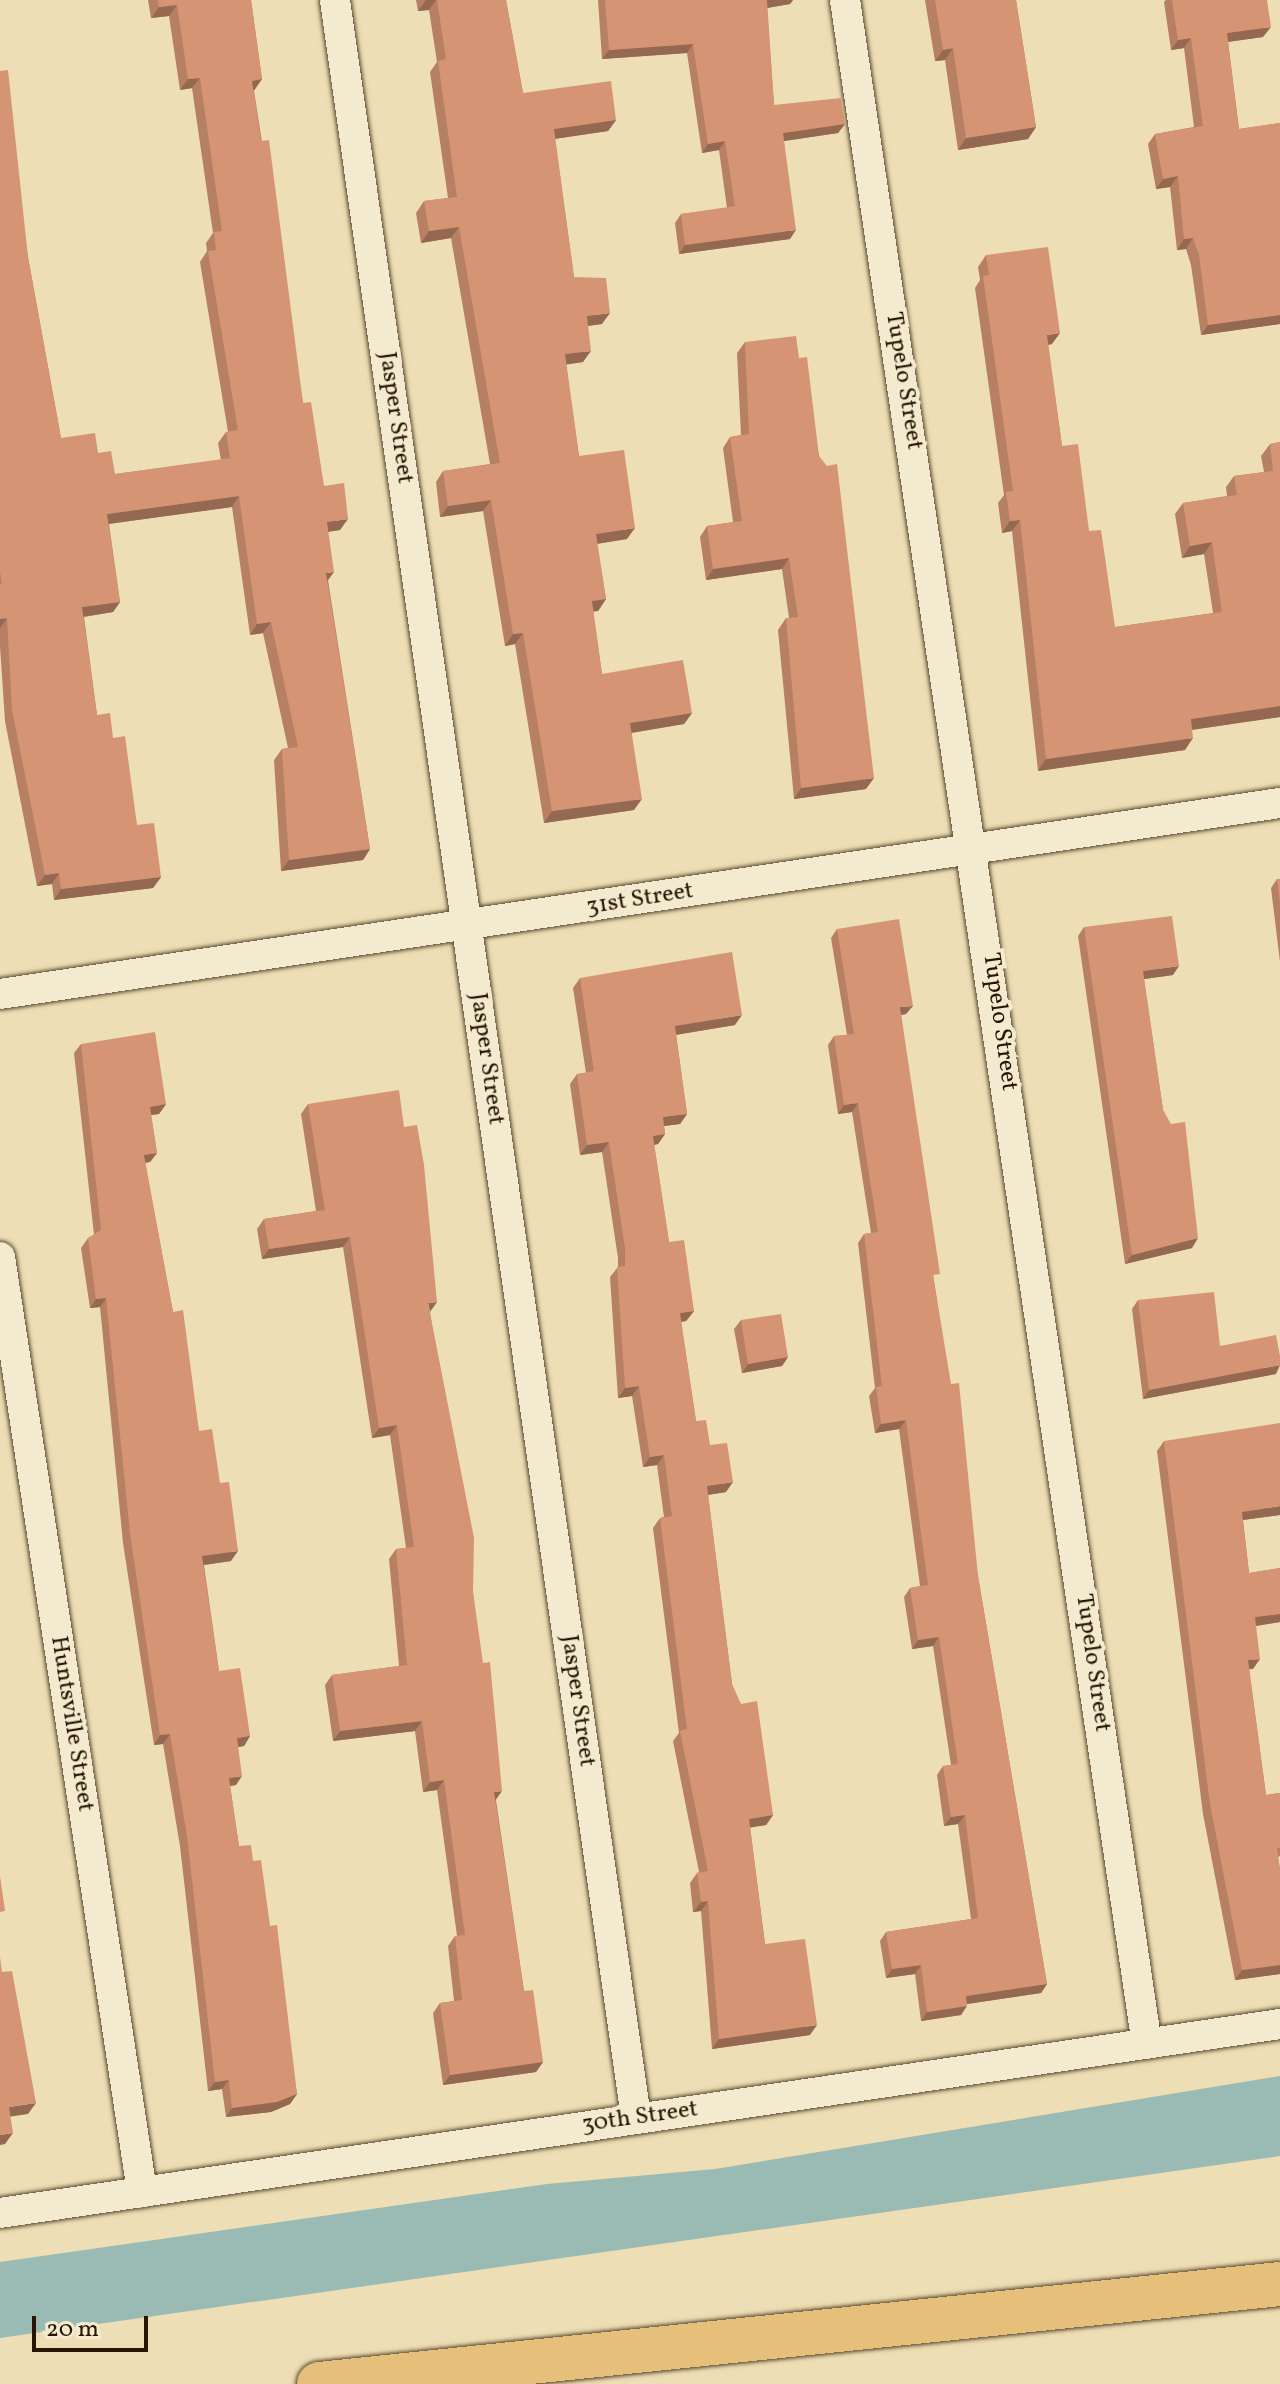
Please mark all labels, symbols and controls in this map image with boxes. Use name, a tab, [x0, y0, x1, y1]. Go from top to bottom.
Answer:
street label: Tupelo Street	[878, 310, 928, 452]
street label: Jasper Street	[371, 350, 419, 486]
street label: 31st Street	[584, 877, 696, 923]
street label: Tupelo Street	[975, 951, 1023, 1093]
street label: Jasper Street	[462, 991, 510, 1127]
street label: Tupelo Street	[1068, 1592, 1116, 1734]
street label: Jasper Street	[553, 1633, 601, 1769]
street label: Huntsville Street	[43, 1634, 99, 1814]
street label: 30th Street	[580, 2096, 700, 2140]
scale bar	[36, 2300, 152, 2350]
text: 20 m	[46, 2313, 99, 2347]

